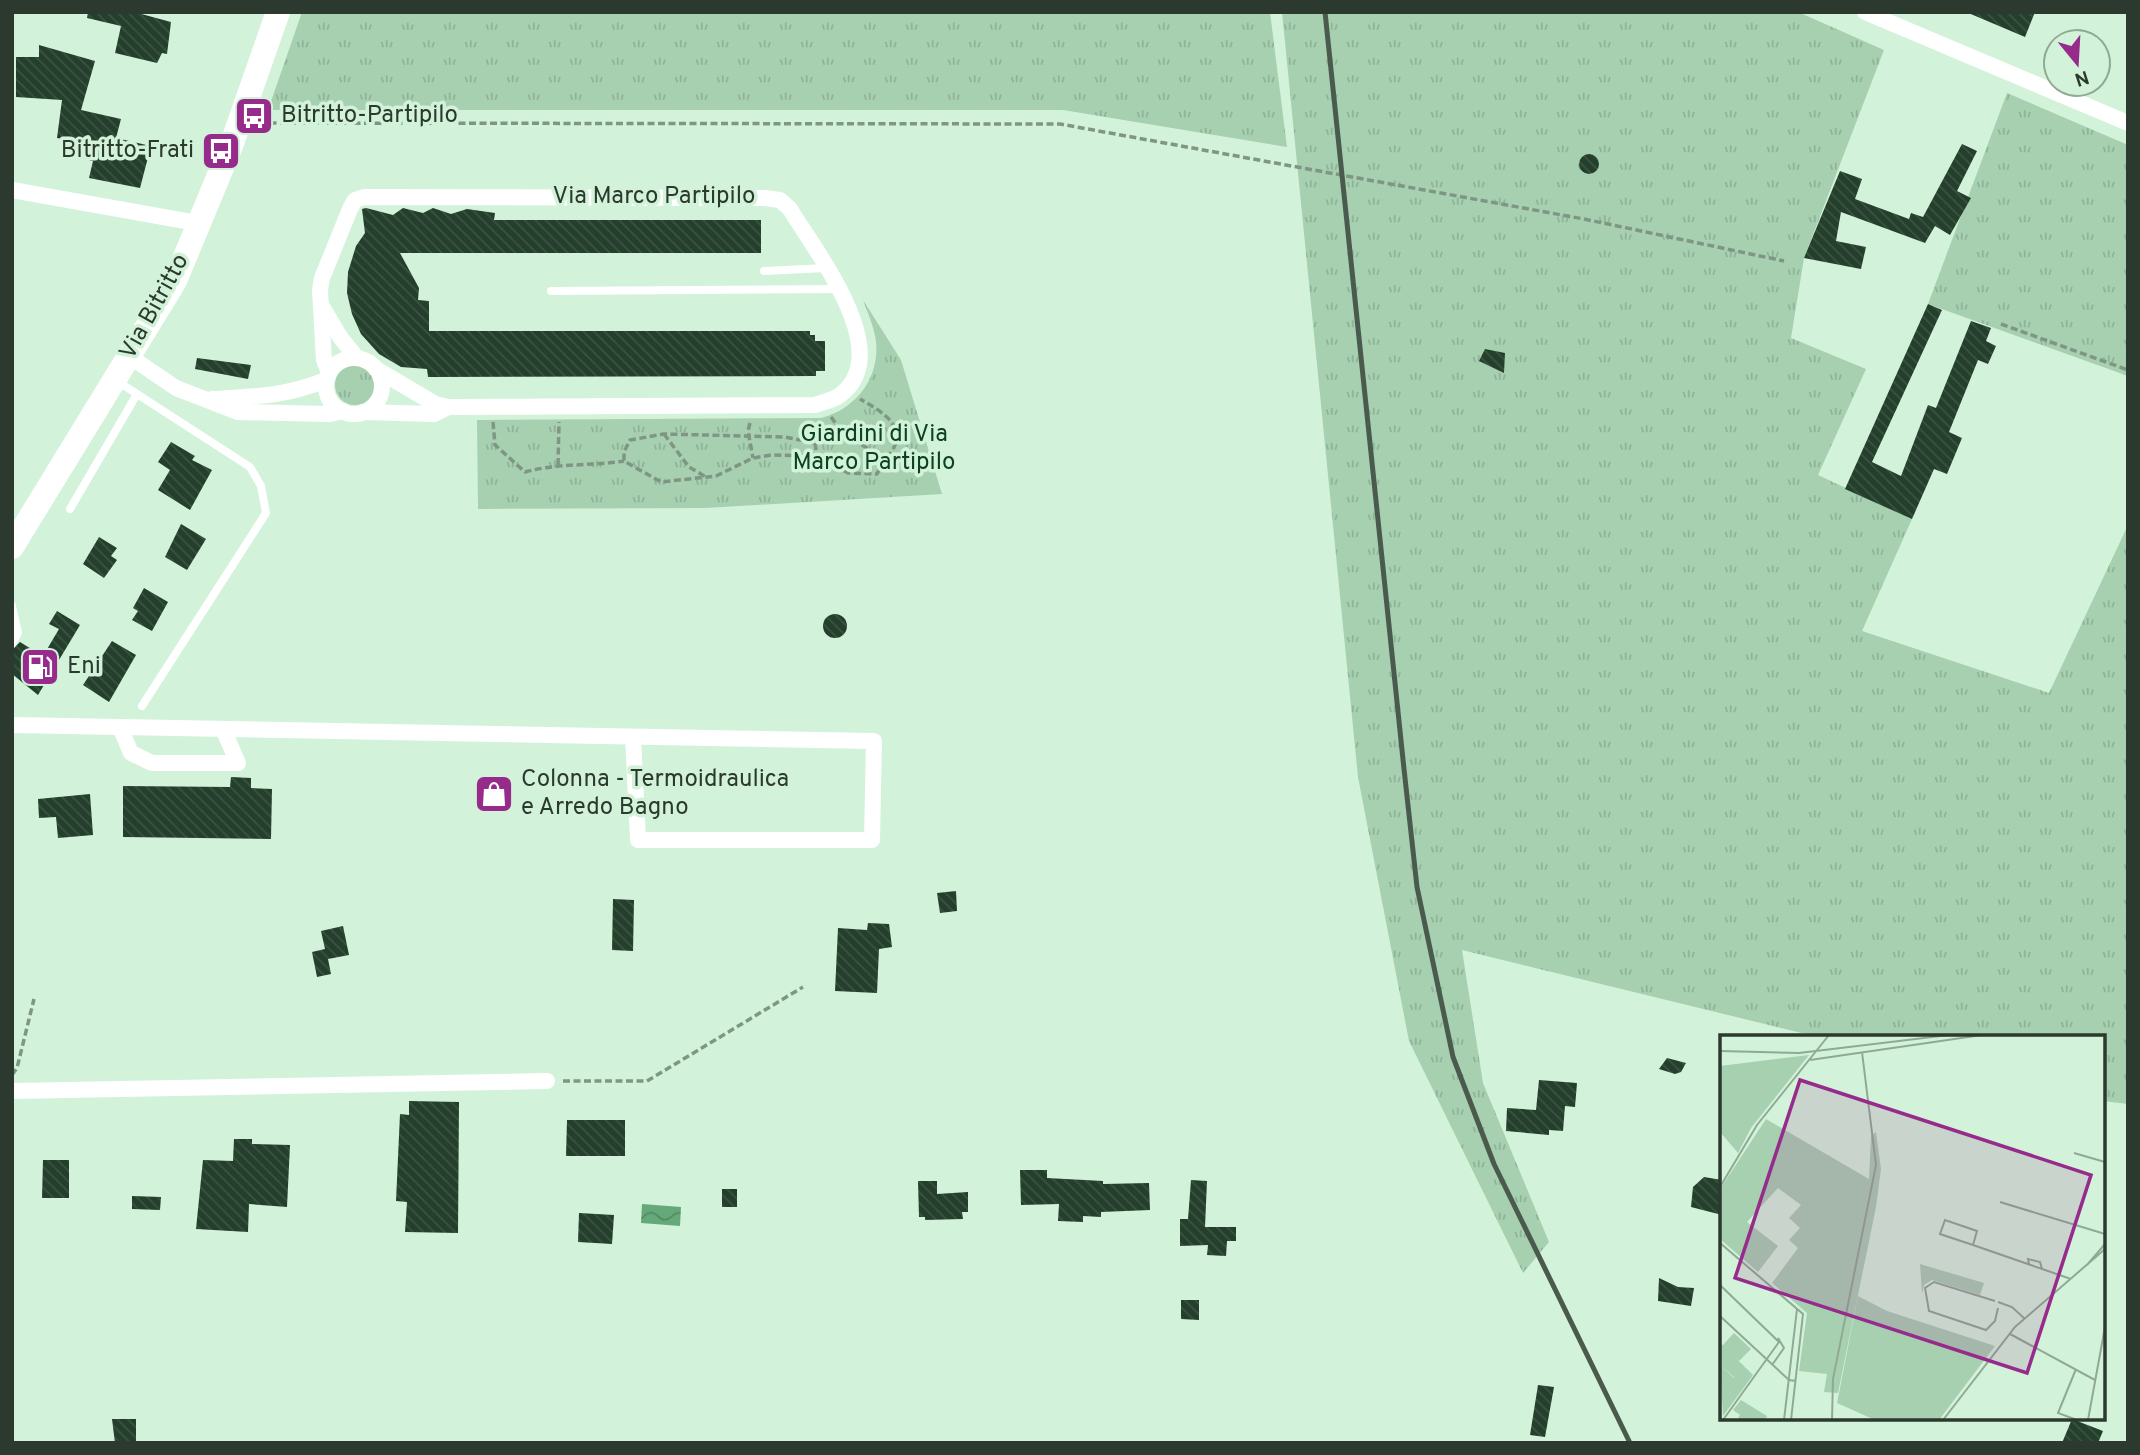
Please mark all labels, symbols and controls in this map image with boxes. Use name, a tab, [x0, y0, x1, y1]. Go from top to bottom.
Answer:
north arrow	[2042, 28, 2112, 98]
text: N	[2071, 64, 2092, 91]
bus stop icon: Bitritto-Partipilo	[233, 95, 275, 137]
place label: Bitritto-Partipilo	[281, 101, 458, 131]
bus stop icon: Bitritto-Frati	[200, 130, 242, 172]
place label: Bitritto-Frati	[61, 136, 194, 166]
street label: Via Marco Partipilo	[553, 182, 755, 212]
street label: Via Bitritto	[114, 249, 196, 365]
park label: Giardini di Via Marco Partipilo	[793, 420, 955, 478]
fuel station icon: Eni	[19, 646, 61, 688]
place label: Eni	[67, 652, 101, 682]
place label: Colonna - Termoidraulica e Arredo Bagno	[521, 765, 789, 823]
shop icon: Colonna - Termoidraulica e Arredo Bagno	[473, 773, 515, 815]
inset map	[1720, 1035, 2105, 1420]

